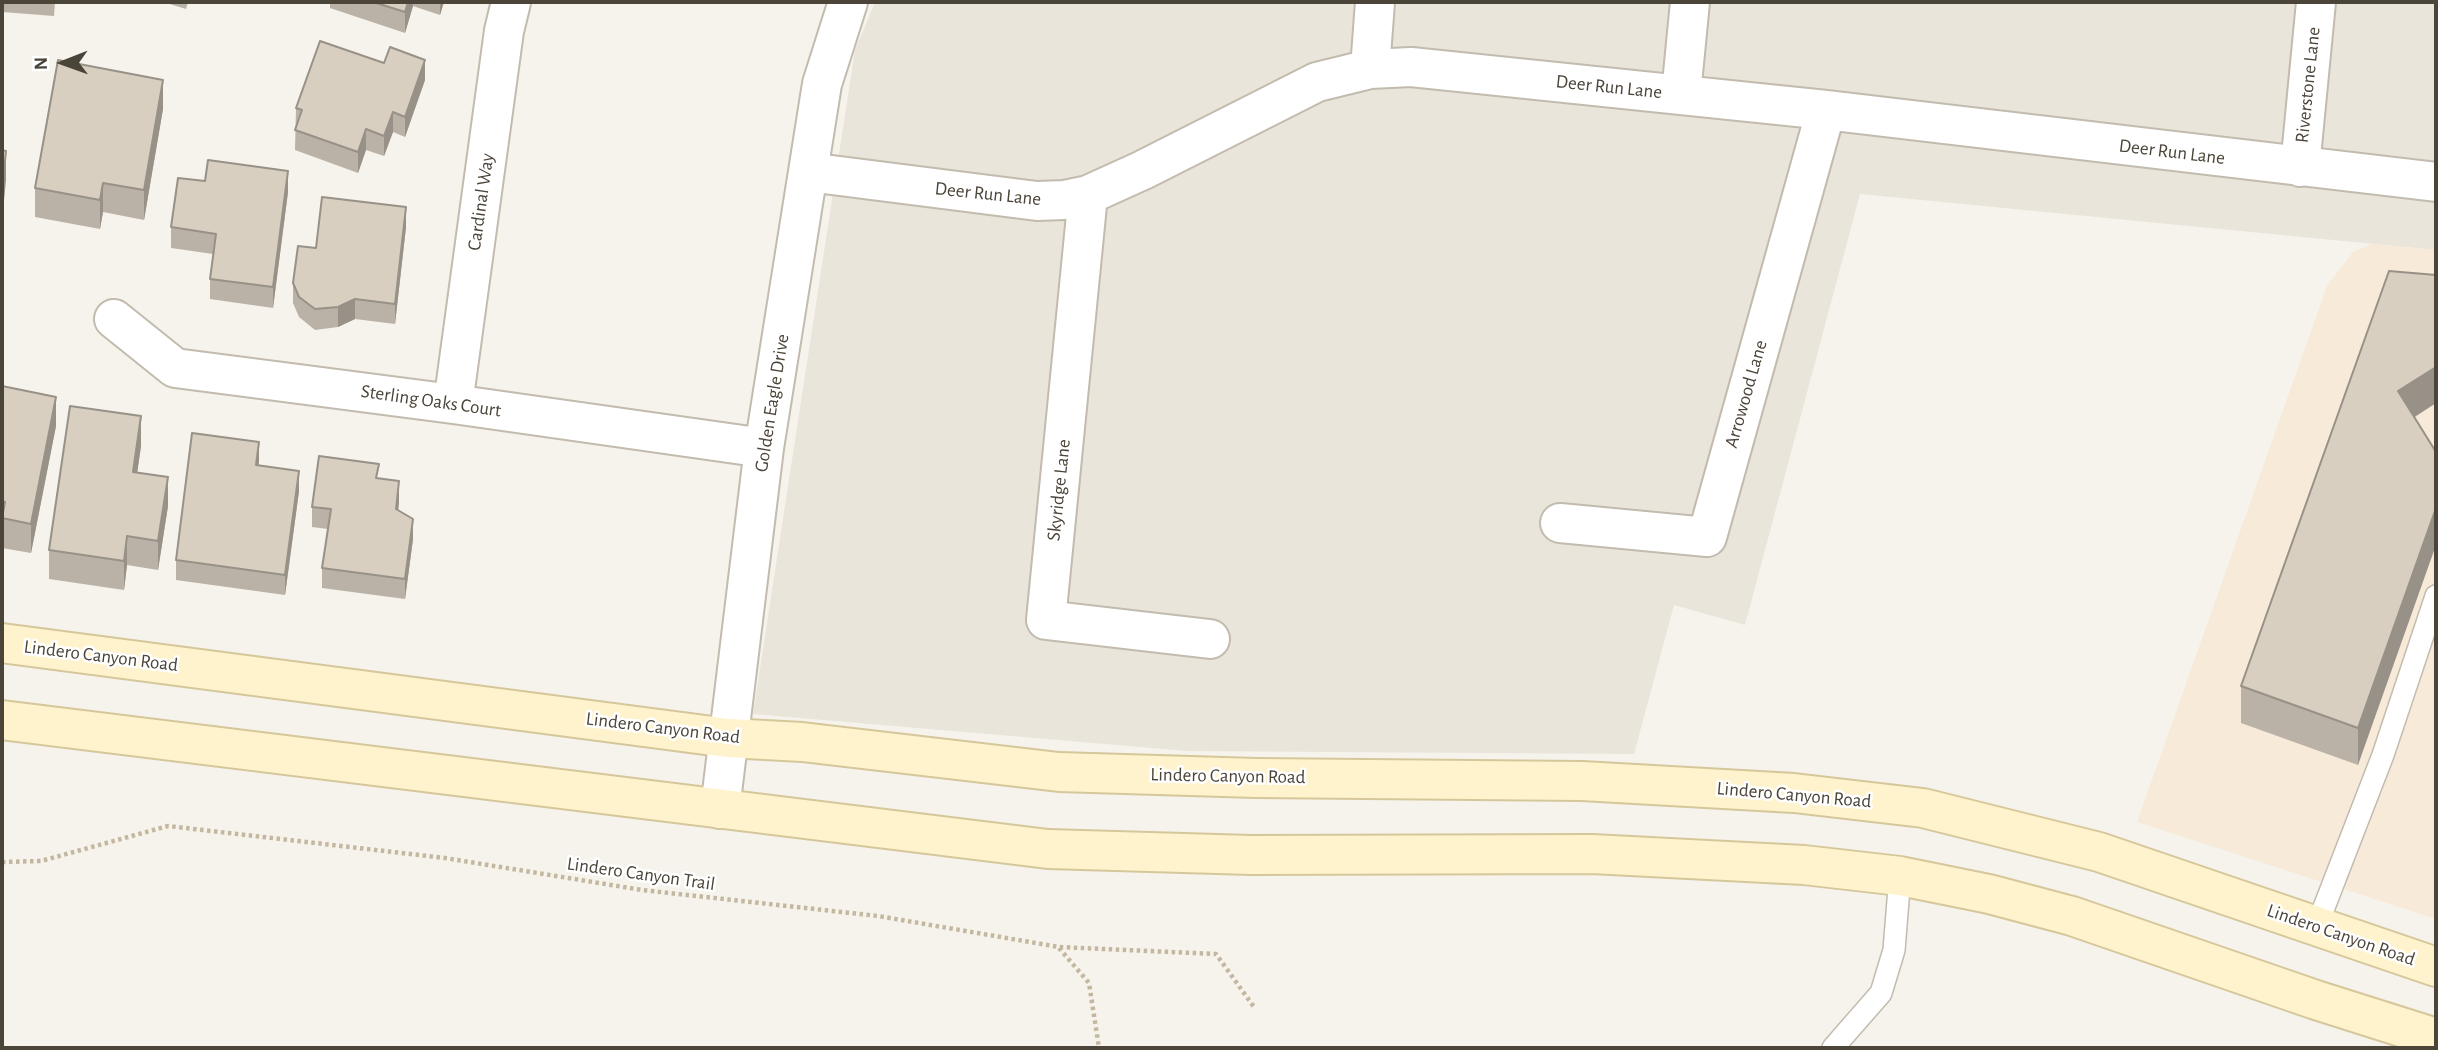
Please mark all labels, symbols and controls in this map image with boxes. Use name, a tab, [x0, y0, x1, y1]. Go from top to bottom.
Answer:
street label: Riverstone Lane	[2291, 26, 2325, 144]
north arrow	[28, 28, 98, 98]
text: N	[32, 57, 51, 70]
street label: Deer Run Lane	[1555, 70, 1663, 104]
street label: Deer Run Lane	[2118, 134, 2226, 170]
street label: Cardinal Way	[463, 152, 499, 252]
street label: Deer Run Lane	[934, 177, 1042, 211]
street label: Golden Eagle Drive	[750, 332, 794, 474]
street label: Arrowood Lane	[1720, 337, 1772, 451]
street label: Sterling Oaks Court	[359, 380, 503, 422]
street label: Skyridge Lane	[1042, 438, 1076, 542]
street label: Lindero Canyon Road	[23, 635, 179, 677]
street label: Lindero Canyon Road	[585, 707, 741, 749]
street label: Lindero Canyon Road	[1150, 763, 1306, 789]
street label: Lindero Canyon Road	[1716, 777, 1872, 813]
street label: Lindero Canyon Trail	[565, 852, 717, 896]
street label: Lindero Canyon Road	[2264, 899, 2418, 971]

